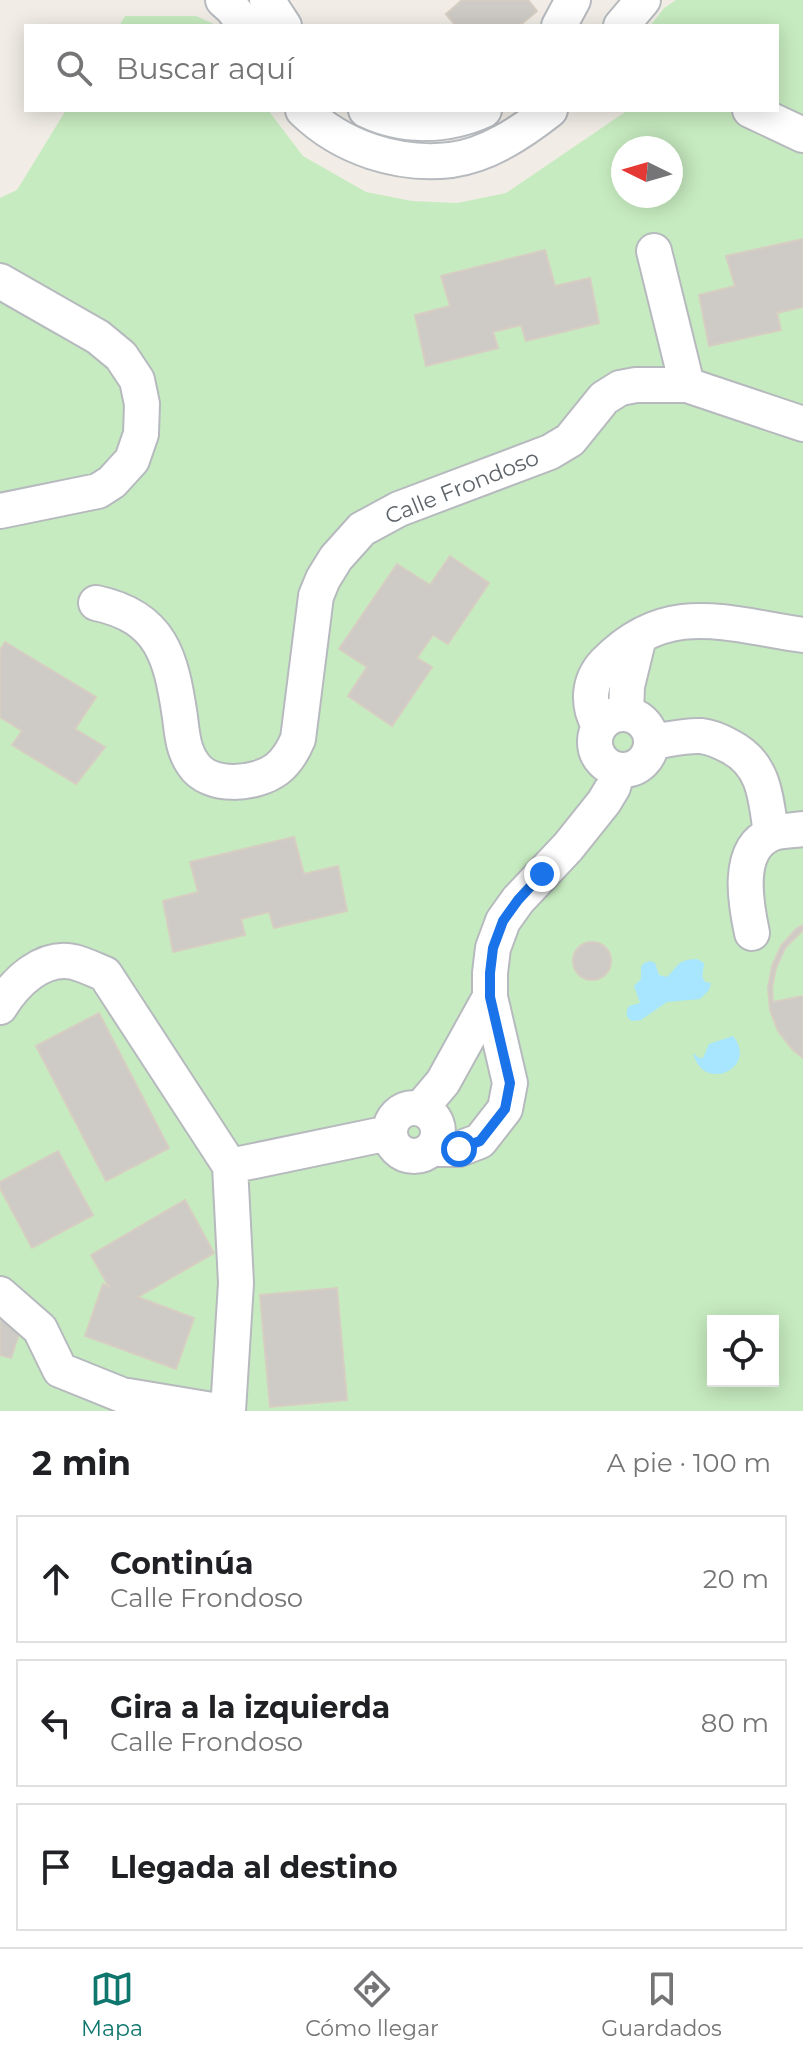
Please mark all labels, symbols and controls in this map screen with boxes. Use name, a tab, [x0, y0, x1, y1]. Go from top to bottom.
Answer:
search box	[24, 24, 779, 112]
icon: search	[52, 46, 96, 90]
text: Buscar aquí	[116, 50, 294, 87]
north arrow	[611, 136, 683, 208]
street label: Calle Frondoso	[381, 444, 543, 530]
route end	[524, 856, 560, 892]
route start	[441, 1131, 477, 1167]
map controls	[707, 1315, 779, 1387]
button: locate	[707, 1315, 779, 1387]
text: 2 min	[32, 1442, 131, 1484]
text: A pie · 100 m	[607, 1447, 771, 1479]
text: Continúa	[110, 1545, 253, 1582]
icon: ahead	[34, 1557, 78, 1601]
text: 20 m	[703, 1563, 769, 1595]
text: Calle Frondoso	[110, 1582, 303, 1614]
text: Gira a la izquierda	[110, 1689, 390, 1726]
icon: left	[34, 1701, 78, 1745]
text: 80 m	[701, 1707, 769, 1739]
text: Calle Frondoso	[110, 1726, 303, 1758]
icon: arrive	[34, 1845, 78, 1889]
text: Llegada al destino	[110, 1849, 398, 1886]
tab: Mapa	[81, 1967, 143, 2042]
tab: Cómo llegar	[305, 1967, 439, 2042]
tab: Guardados	[601, 1967, 722, 2042]

